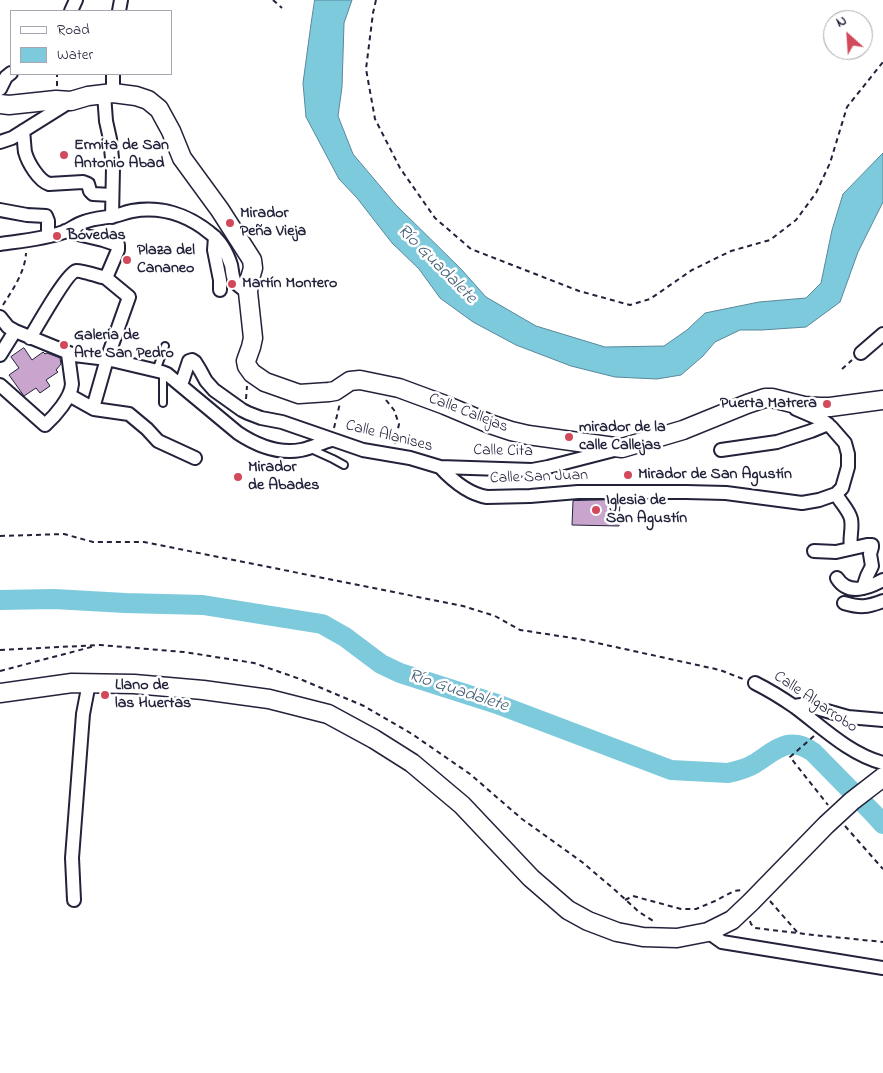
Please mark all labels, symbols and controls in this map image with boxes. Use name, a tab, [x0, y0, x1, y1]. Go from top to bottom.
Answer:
legend	[10, 10, 172, 75]
north arrow	[823, 10, 873, 60]
text: N	[833, 10, 850, 33]
text: Road	[57, 19, 90, 41]
text: Water	[57, 44, 93, 66]
place label: Ermita de San Antonio Abad	[74, 136, 169, 174]
marker: Ermita de San Antonio Abad	[58, 149, 70, 161]
place label: Mirador Peña Vieja	[240, 204, 306, 242]
marker: Mirador Peña Vieja	[224, 217, 236, 229]
water label: Río Guadalete	[392, 221, 480, 309]
place label: Bóvedas	[67, 226, 126, 246]
marker: Bóvedas	[51, 230, 63, 242]
place label: Plaza del Cananeo	[137, 241, 195, 279]
marker: Plaza del Cananeo	[121, 254, 133, 266]
place label: Martín Montero	[242, 274, 337, 294]
marker: Martín Montero	[226, 278, 238, 290]
place label: Galeria de Arte San Pedro	[74, 326, 174, 364]
marker: Galeria de Arte San Pedro	[58, 339, 70, 351]
street label: Calle Callejas	[425, 390, 511, 438]
place label: Puerta Matrera	[720, 394, 817, 414]
marker: Puerta Matrera	[821, 398, 833, 410]
street label: Calle Alanises	[343, 417, 435, 457]
place label: mirador de la calle Callejas	[579, 418, 666, 456]
marker: mirador de la calle Callejas	[563, 431, 575, 443]
street label: Calle Cita	[473, 442, 533, 462]
place label: Mirador de Abades	[248, 458, 319, 496]
place label: Mirador de San Agustín	[638, 465, 792, 485]
street label: Calle San Juan	[490, 467, 588, 489]
marker: Mirador de San Agustín	[622, 469, 634, 481]
marker: Mirador de Abades	[232, 471, 244, 483]
place label: Iglesia de San Agustín	[606, 491, 687, 529]
marker: Iglesia de San Agustín	[590, 504, 602, 516]
water label: Río Guadalete	[406, 666, 510, 718]
street label: Calle Algarrobo	[769, 668, 861, 738]
place label: Llano de las Huertas	[115, 676, 191, 714]
marker: Llano de las Huertas	[99, 689, 111, 701]

